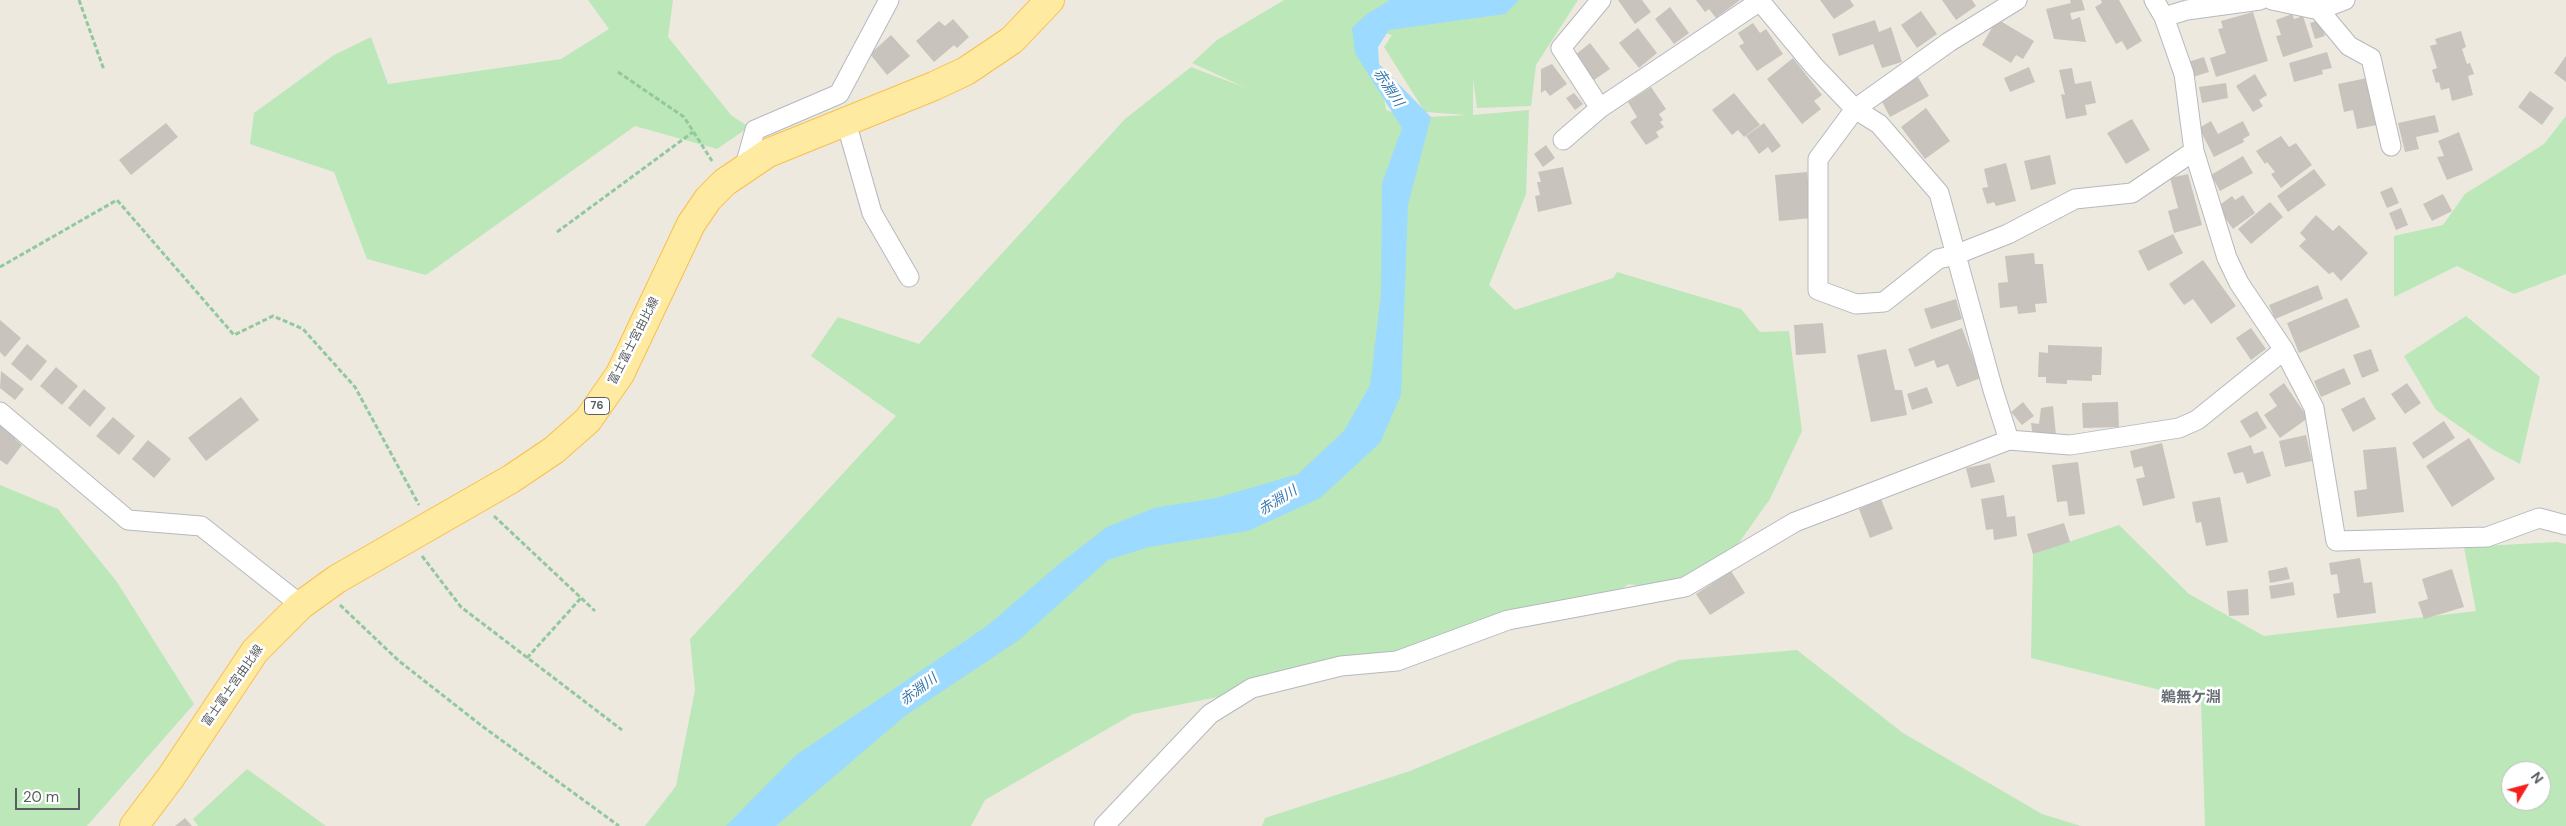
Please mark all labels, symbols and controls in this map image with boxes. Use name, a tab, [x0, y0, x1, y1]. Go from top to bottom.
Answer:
water label: 赤淵川	[1370, 66, 1406, 110]
street label: 富士富士宮由比線	[606, 295, 662, 387]
road number: 76	[584, 398, 610, 414]
water label: 赤淵川	[1256, 483, 1300, 519]
street label: 富士富士宮由比線	[200, 643, 266, 729]
water label: 赤淵川	[897, 671, 941, 709]
district label: 鵜無ケ淵	[2161, 689, 2221, 707]
north arrow	[2501, 761, 2551, 811]
text: N	[2527, 768, 2547, 787]
scale bar	[18, 778, 82, 810]
text: 20 m	[23, 787, 59, 807]

